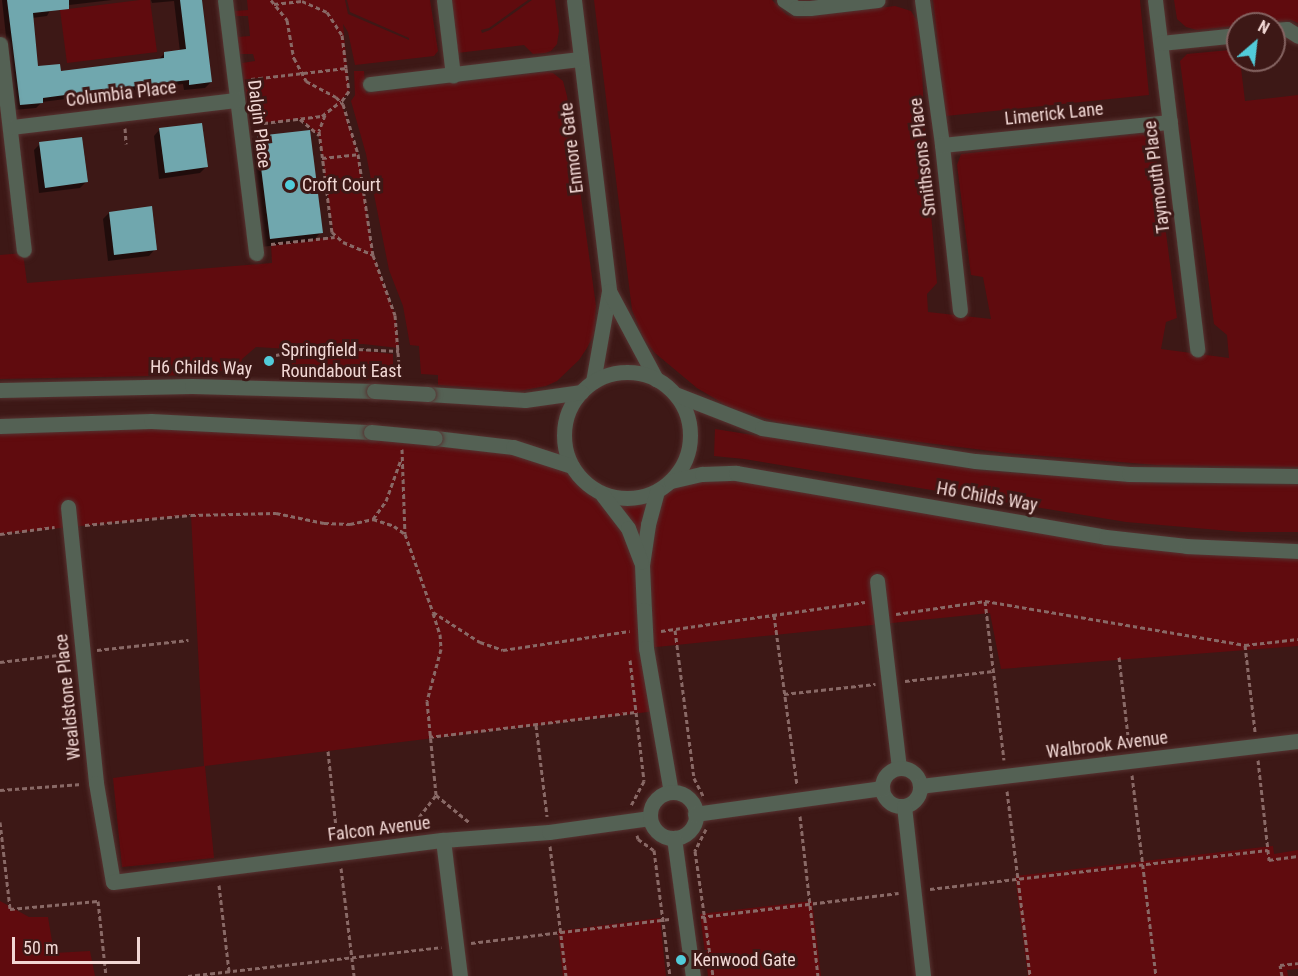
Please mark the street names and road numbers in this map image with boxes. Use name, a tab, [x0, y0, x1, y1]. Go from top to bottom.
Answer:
street label: Columbia Place	[65, 77, 177, 111]
street label: Dalgin Place	[243, 79, 275, 169]
street label: Smithsons Place	[905, 97, 941, 217]
street label: Limerick Lane	[1004, 98, 1104, 130]
street label: Enmore Gate	[556, 101, 588, 195]
street label: Taymouth Place	[1139, 119, 1175, 235]
street label: H6 Childs Way	[150, 356, 252, 380]
street label: H6 Childs Way	[935, 478, 1039, 516]
street label: Wealdstone Place	[51, 633, 85, 761]
street label: Walbrook Avenue	[1045, 727, 1169, 763]
street label: Falcon Avenue	[327, 812, 431, 846]

